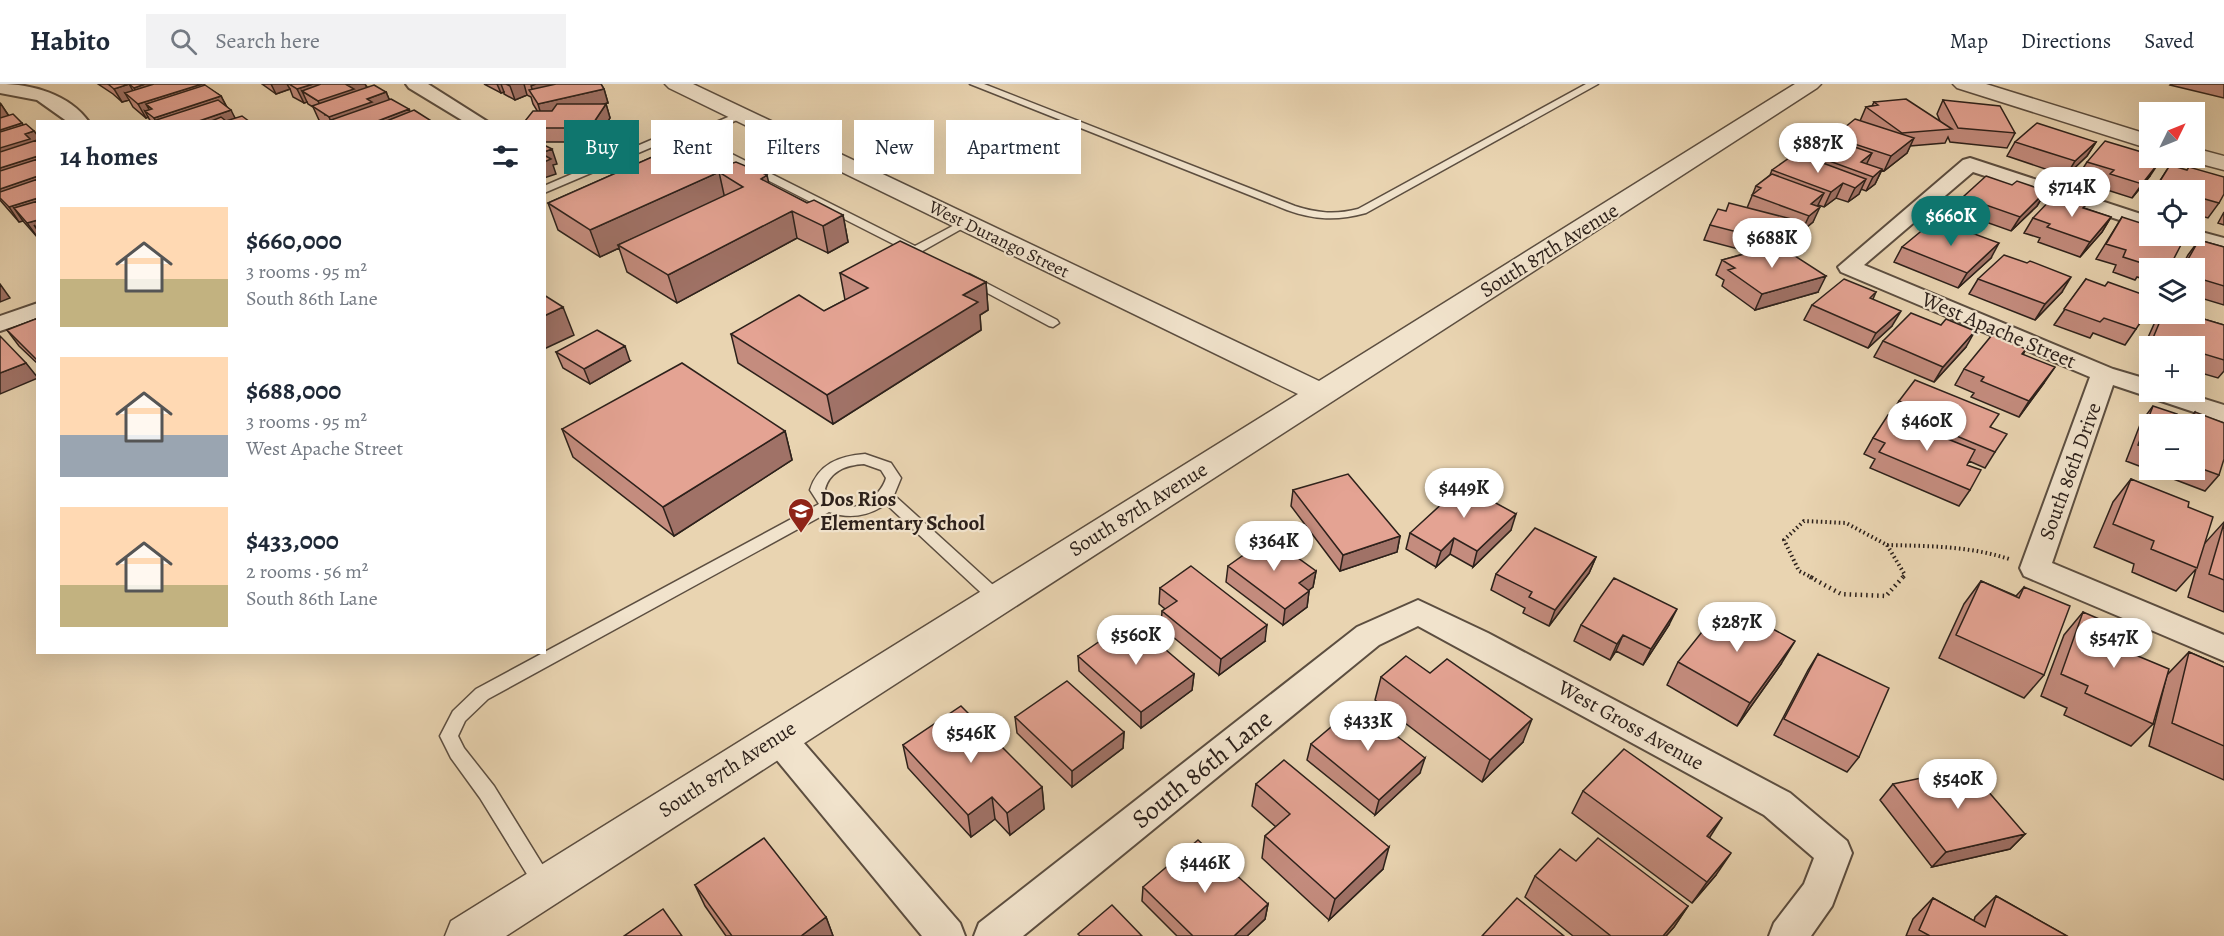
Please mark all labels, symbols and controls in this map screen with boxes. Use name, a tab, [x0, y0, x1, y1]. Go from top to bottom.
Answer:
search box	[146, 14, 566, 68]
text: Habito	[30, 22, 110, 60]
icon: search	[167, 25, 200, 58]
text: Search here	[215, 26, 320, 56]
text: Map	[1950, 27, 1988, 55]
text: Directions	[2021, 27, 2111, 55]
text: Saved	[2144, 27, 2194, 55]
north arrow	[2139, 102, 2205, 168]
map controls	[2139, 102, 2205, 480]
chip: Buy	[564, 120, 639, 174]
chip: Rent	[651, 120, 733, 174]
chip: Filters	[745, 120, 842, 174]
chip: New	[854, 120, 934, 174]
chip: Apartment	[946, 120, 1081, 174]
pin: $887K	[1776, 123, 1860, 174]
text: $887K	[1793, 129, 1843, 156]
text: 14 homes	[60, 139, 158, 174]
icon: filters	[489, 140, 522, 173]
pin: $714K	[2030, 167, 2114, 218]
text: $714K	[2048, 173, 2096, 200]
button: locate	[2139, 180, 2205, 246]
street label: West Durango Street	[924, 194, 1073, 283]
street label: South 87th Avenue	[1474, 196, 1624, 304]
pin: $660K	[1909, 196, 1993, 247]
text: $660K	[1925, 202, 1977, 229]
pin: $688K	[1730, 218, 1814, 269]
text: $660,000	[246, 223, 342, 258]
text: $688K	[1747, 224, 1798, 251]
icon: home	[108, 231, 180, 303]
text: 3 rooms · 95 m²	[246, 258, 367, 285]
button: layers	[2139, 258, 2205, 324]
street label: West Apache Street	[1917, 284, 2080, 375]
text: South 86th Lane	[246, 285, 378, 312]
button: +	[2139, 336, 2205, 402]
text: $688,000	[246, 373, 341, 408]
icon: home	[108, 381, 180, 453]
street label: South 86th Drive	[2032, 398, 2108, 544]
pin: $460K	[1885, 401, 1969, 452]
text: $460K	[1901, 407, 1953, 434]
text: 3 rooms · 95 m²	[246, 408, 367, 435]
button: −	[2139, 414, 2205, 480]
text: West Apache Street	[246, 435, 403, 462]
street label: South 87th Avenue	[1063, 455, 1213, 563]
pin: $449K	[1422, 468, 1506, 519]
text: $449K	[1439, 474, 1489, 501]
place label: Dos Rios Elementary School	[820, 485, 985, 537]
school or university icon: Dos Rios Elementary School	[786, 496, 816, 534]
pin: $364K	[1232, 521, 1316, 572]
text: $433,000	[246, 523, 339, 558]
text: $364K	[1249, 527, 1299, 554]
icon: home	[108, 531, 180, 603]
text: 2 rooms · 56 m²	[246, 558, 368, 585]
text: South 86th Lane	[246, 585, 378, 612]
pin: $287K	[1695, 602, 1779, 653]
text: $287K	[1712, 608, 1762, 635]
pin: $560K	[1094, 615, 1178, 666]
pin: $547K	[2072, 618, 2156, 669]
text: $560K	[1111, 621, 1161, 648]
text: $547K	[2090, 624, 2138, 651]
street label: West Gross Avenue	[1552, 673, 1709, 777]
street label: South 86th Lane	[1124, 701, 1280, 837]
pin: $433K	[1326, 701, 1410, 752]
text: $433K	[1343, 707, 1393, 734]
pin: $546K	[929, 713, 1013, 764]
street label: South 87th Avenue	[653, 714, 801, 824]
text: $546K	[946, 719, 996, 746]
pin: $540K	[1916, 759, 2000, 810]
text: $540K	[1933, 765, 1983, 792]
pin: $446K	[1163, 843, 1247, 894]
text: $446K	[1180, 849, 1230, 876]

